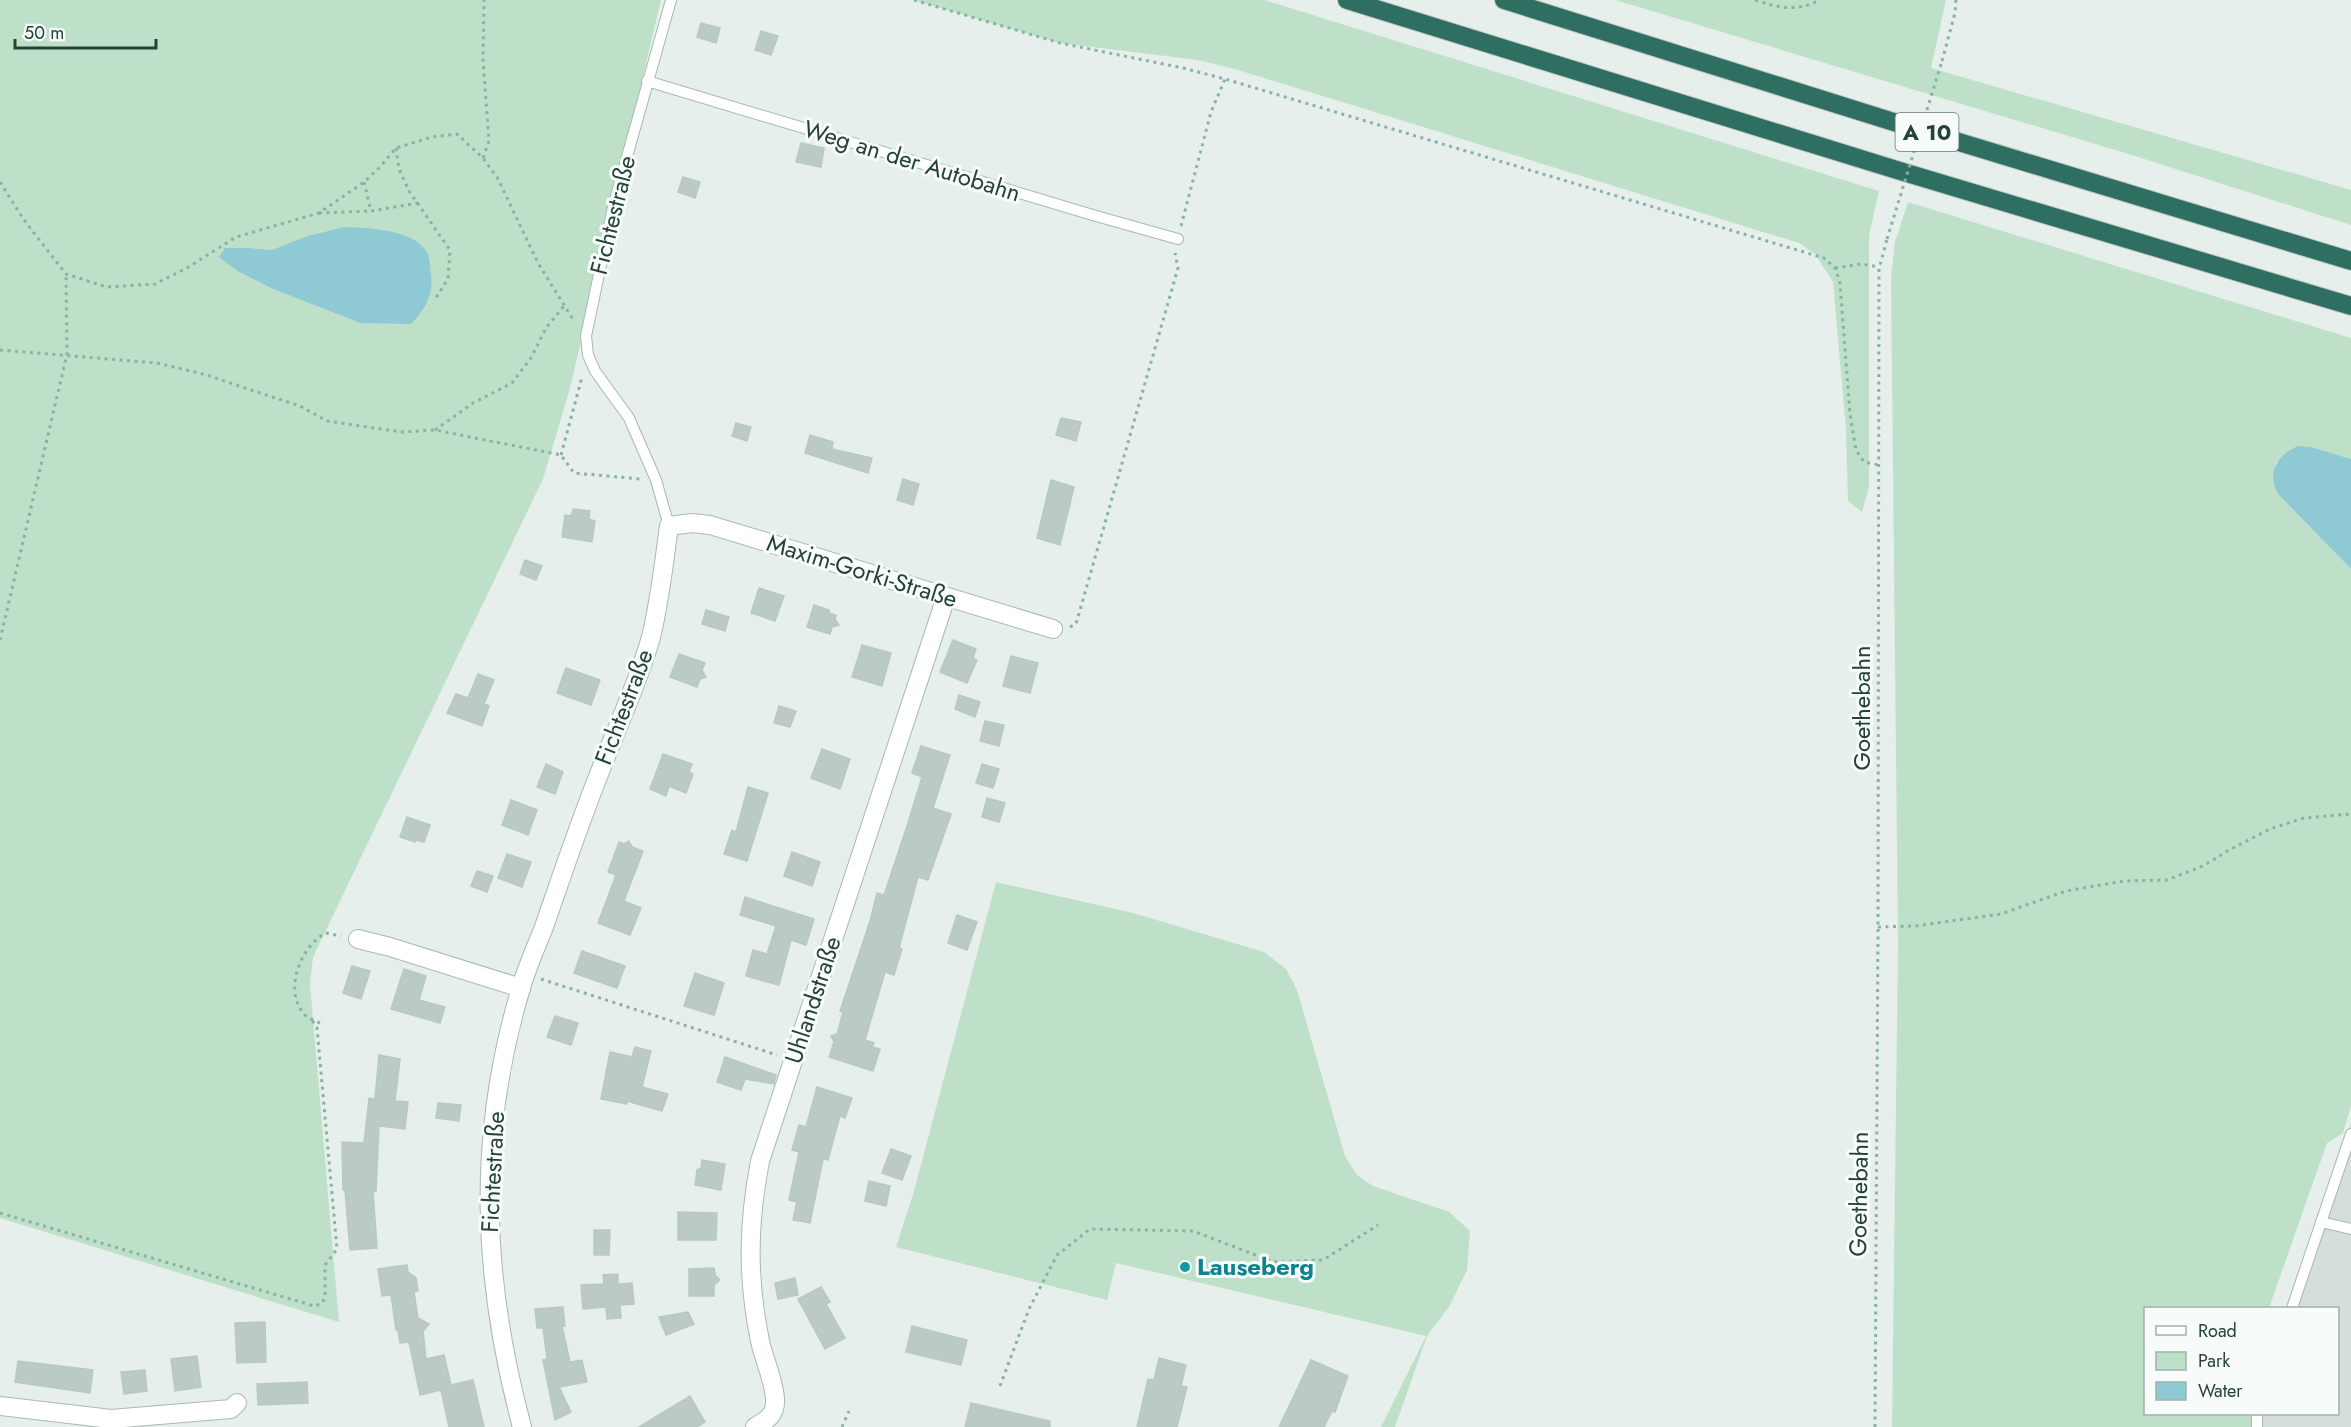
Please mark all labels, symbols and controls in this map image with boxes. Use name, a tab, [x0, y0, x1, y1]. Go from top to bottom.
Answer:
scale bar	[15, 12, 156, 50]
text: 50 m	[24, 20, 64, 46]
street label: Weg an der Autobahn	[799, 111, 1025, 210]
road number: A 10	[1896, 113, 1958, 151]
street label: Fichtestraße	[581, 152, 644, 278]
street label: Maxim-Gorki-Straße	[763, 525, 962, 616]
street label: Fichtestraße	[585, 644, 662, 770]
street label: Goethebahn	[1844, 645, 1879, 771]
street label: Uhlandstraße	[775, 932, 850, 1068]
street label: Fichtestraße	[472, 1110, 513, 1234]
street label: Goethebahn	[1840, 1131, 1877, 1257]
place label: Lauseberg	[1197, 1249, 1314, 1284]
marker: Lauseberg	[1178, 1260, 1192, 1274]
legend	[2144, 1307, 2339, 1415]
text: Road	[2198, 1318, 2237, 1344]
text: Park	[2198, 1348, 2230, 1374]
text: Water	[2198, 1378, 2243, 1404]

